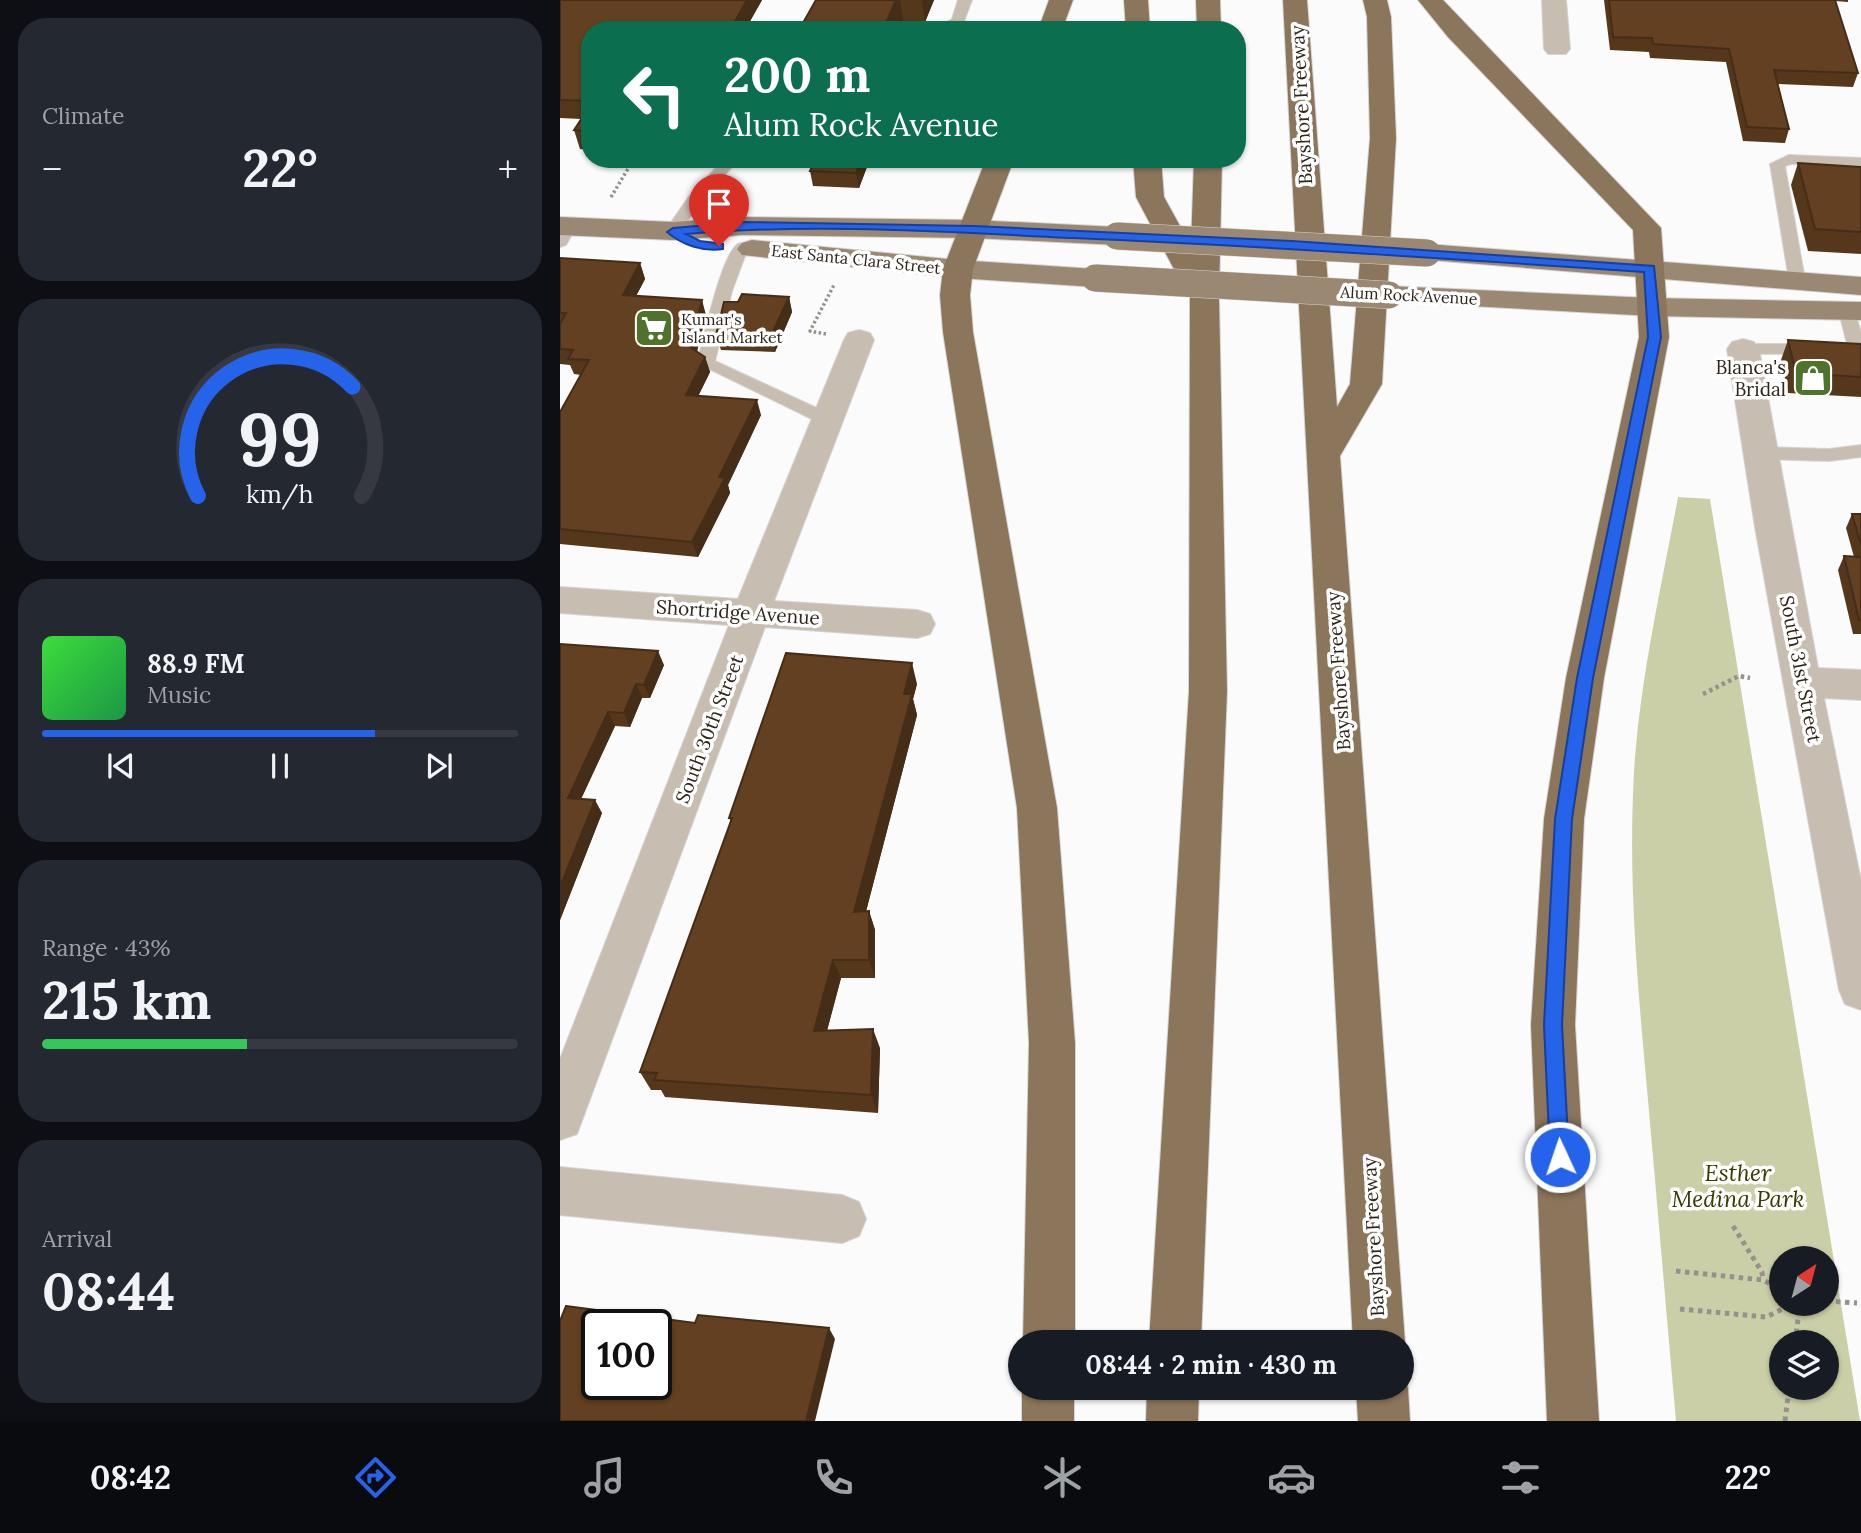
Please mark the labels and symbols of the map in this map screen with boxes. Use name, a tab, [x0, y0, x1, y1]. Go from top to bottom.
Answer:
street label: Bayshore Freeway	[1285, 25, 1317, 185]
pin	[689, 174, 749, 246]
street label: East Santa Clara Street	[770, 240, 942, 278]
street label: Alum Rock Avenue	[1339, 281, 1478, 309]
supermarket icon: Kumar's Island Market	[633, 307, 675, 349]
place label: Kumar's Island Market	[681, 309, 784, 347]
place label: Blanca's Bridal	[1715, 355, 1786, 401]
shop icon: Blanca's Bridal	[1792, 357, 1834, 399]
street label: Bayshore Freeway	[1320, 591, 1356, 751]
street label: South 31st Street	[1775, 593, 1827, 745]
street label: Shortridge Avenue	[655, 594, 821, 630]
street label: South 30th Street	[670, 651, 749, 807]
position arrow	[1523, 1120, 1597, 1194]
street label: Bayshore Freeway	[1357, 1157, 1389, 1317]
park label: Esther Medina Park	[1672, 1158, 1805, 1213]
north arrow	[1769, 1246, 1839, 1316]
speed limit sign: 100	[581, 1309, 672, 1400]

